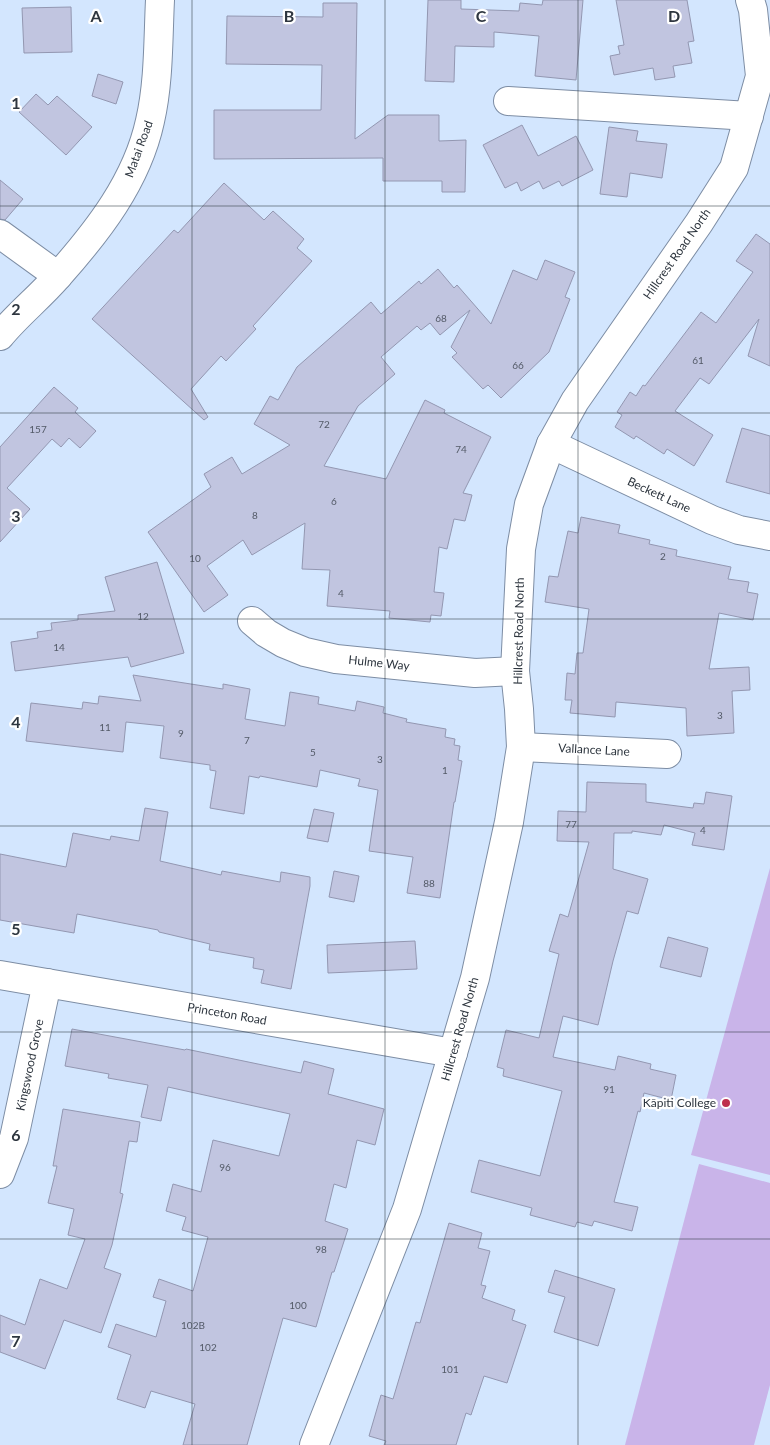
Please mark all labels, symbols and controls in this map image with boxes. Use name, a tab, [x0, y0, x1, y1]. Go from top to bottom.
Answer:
text: A	[89, 6, 102, 25]
text: B	[284, 6, 294, 25]
text: C	[476, 6, 487, 25]
text: D	[668, 6, 680, 25]
text: 1	[11, 93, 21, 112]
street label: Matai Road	[121, 118, 156, 179]
street label: Hillcrest Road North	[640, 205, 713, 302]
text: 2	[11, 299, 21, 318]
house number: 68	[435, 312, 447, 324]
house number: 61	[692, 354, 704, 366]
house number: 66	[512, 359, 524, 371]
house number: 72	[318, 418, 330, 430]
house number: 157	[29, 423, 47, 435]
house number: 74	[455, 443, 467, 455]
street label: Beckett Lane	[625, 473, 693, 516]
house number: 6	[331, 495, 337, 507]
text: 3	[11, 506, 21, 525]
house number: 8	[252, 509, 258, 521]
house number: 2	[660, 550, 666, 562]
house number: 10	[189, 552, 201, 564]
street label: Hillcrest Road North	[510, 577, 527, 685]
house number: 4	[338, 587, 344, 599]
house number: 12	[137, 610, 149, 622]
house number: 14	[53, 641, 65, 653]
street label: Hulme Way	[348, 652, 411, 673]
house number: 3	[717, 709, 723, 721]
text: 4	[11, 712, 21, 731]
house number: 11	[99, 721, 111, 733]
house number: 9	[178, 727, 184, 739]
house number: 7	[244, 734, 250, 746]
street label: Vallance Lane	[558, 740, 630, 759]
house number: 5	[310, 746, 316, 758]
house number: 3	[377, 753, 383, 765]
house number: 1	[442, 764, 448, 776]
house number: 77	[565, 818, 577, 830]
house number: 4	[700, 824, 706, 836]
house number: 88	[423, 877, 435, 889]
text: 5	[11, 919, 21, 938]
street label: Hillcrest Road North	[438, 975, 482, 1082]
street label: Princeton Road	[186, 999, 268, 1028]
street label: Kingswood Grove	[12, 1018, 47, 1112]
house number: 91	[603, 1083, 615, 1095]
place label: Kāpiti College	[643, 1095, 716, 1110]
marker: Kāpiti College	[720, 1097, 732, 1109]
text: 6	[11, 1125, 21, 1144]
house number: 96	[219, 1161, 231, 1173]
house number: 98	[315, 1243, 327, 1255]
house number: 100	[289, 1299, 307, 1311]
house number: 102B	[181, 1319, 205, 1331]
text: 7	[11, 1331, 21, 1350]
house number: 102	[199, 1341, 217, 1353]
house number: 101	[441, 1363, 459, 1375]

